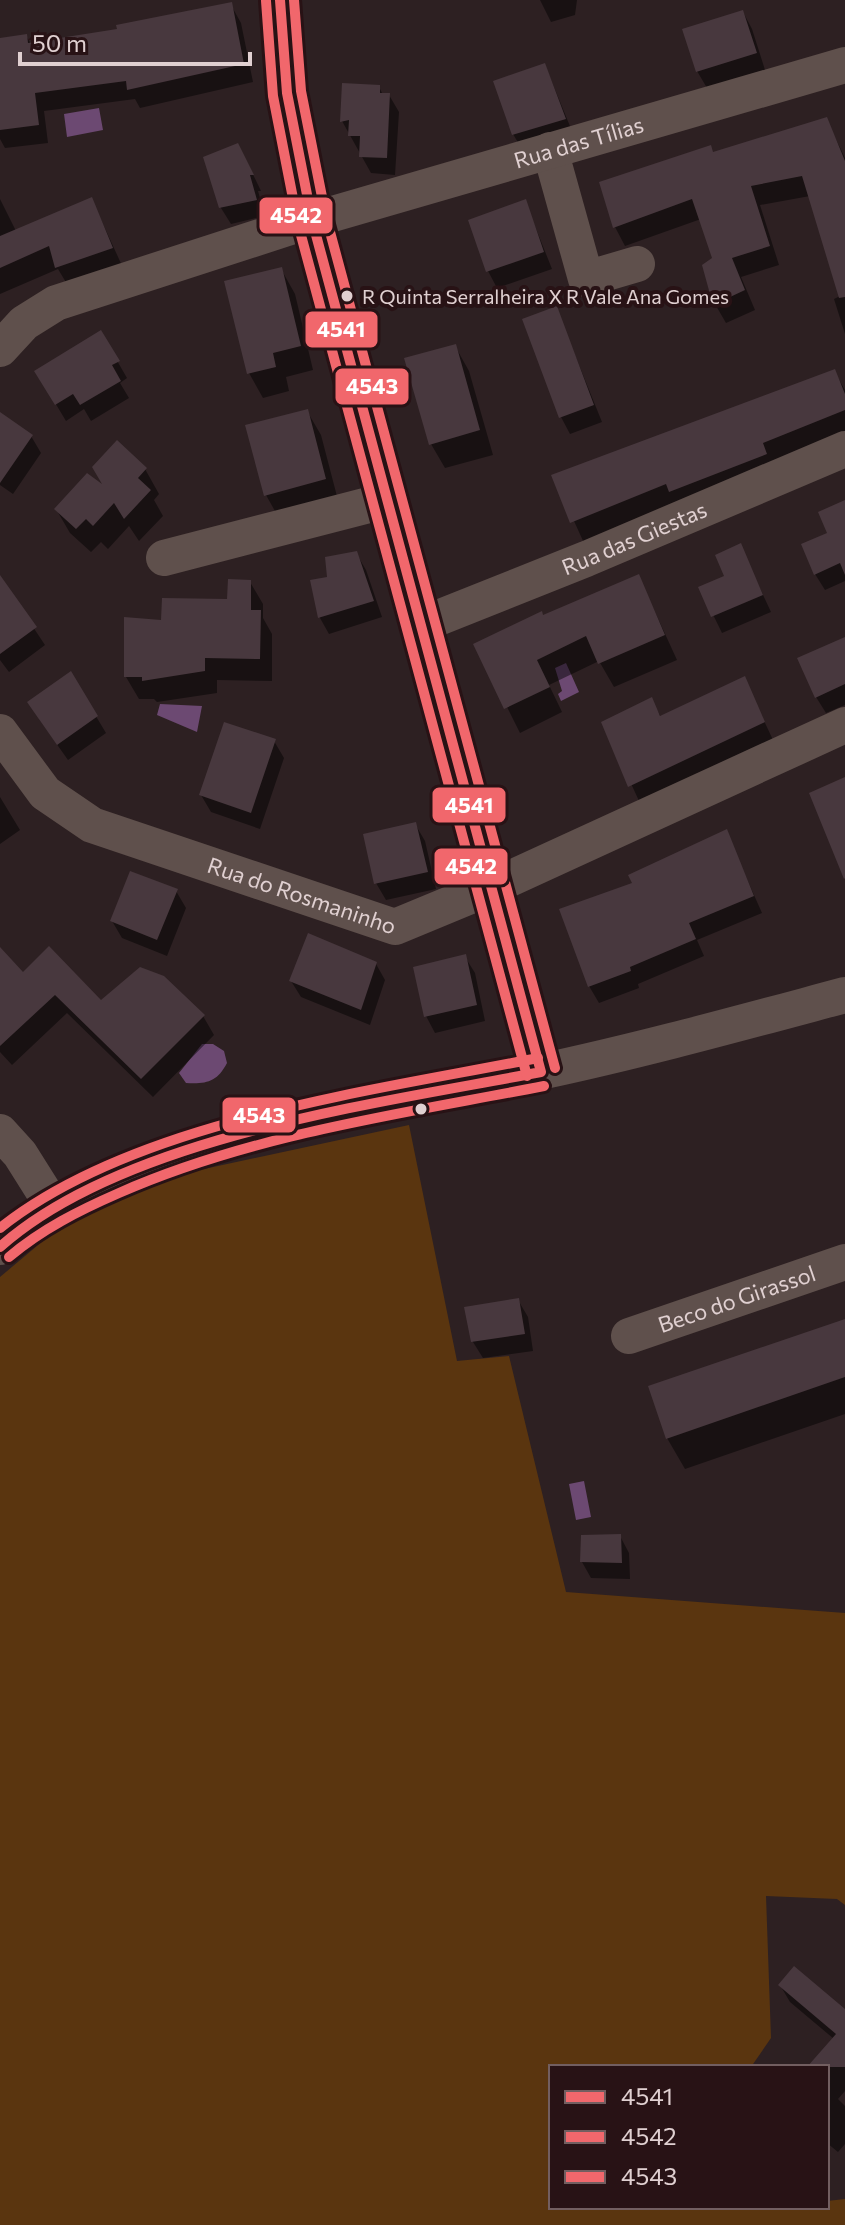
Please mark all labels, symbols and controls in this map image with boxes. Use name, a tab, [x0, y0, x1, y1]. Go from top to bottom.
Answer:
scale bar	[20, 16, 250, 66]
text: 50 m	[32, 28, 87, 57]
street label: Rua das Tílias	[511, 110, 647, 174]
line badge: 4542	[258, 196, 334, 235]
text: 4542	[270, 201, 322, 228]
place label: R Quinta Serralheira X R Vale Ana Gomes	[362, 284, 729, 308]
marker: R Quinta Serralheira X R Vale Ana Gomes	[339, 288, 355, 304]
line badge: 4541	[304, 310, 379, 349]
text: 4541	[316, 315, 366, 342]
line badge: 4543	[334, 367, 410, 406]
text: 4543	[346, 372, 398, 399]
street label: Rua das Giestas	[558, 495, 711, 580]
line badge: 4541	[431, 786, 507, 824]
text: 4541	[444, 791, 494, 818]
line badge: 4542	[433, 847, 509, 886]
street label: Rua do Rosmaninho	[204, 851, 400, 939]
text: 4542	[445, 852, 497, 879]
line badge: 4543	[221, 1096, 297, 1134]
text: 4543	[233, 1101, 285, 1128]
unlabelled marker	[413, 1101, 429, 1117]
street label: Beco do Girassol	[654, 1259, 819, 1338]
legend	[549, 2065, 829, 2209]
text: 4541	[621, 2081, 673, 2110]
text: 4542	[621, 2121, 677, 2150]
text: 4543	[621, 2161, 677, 2190]

